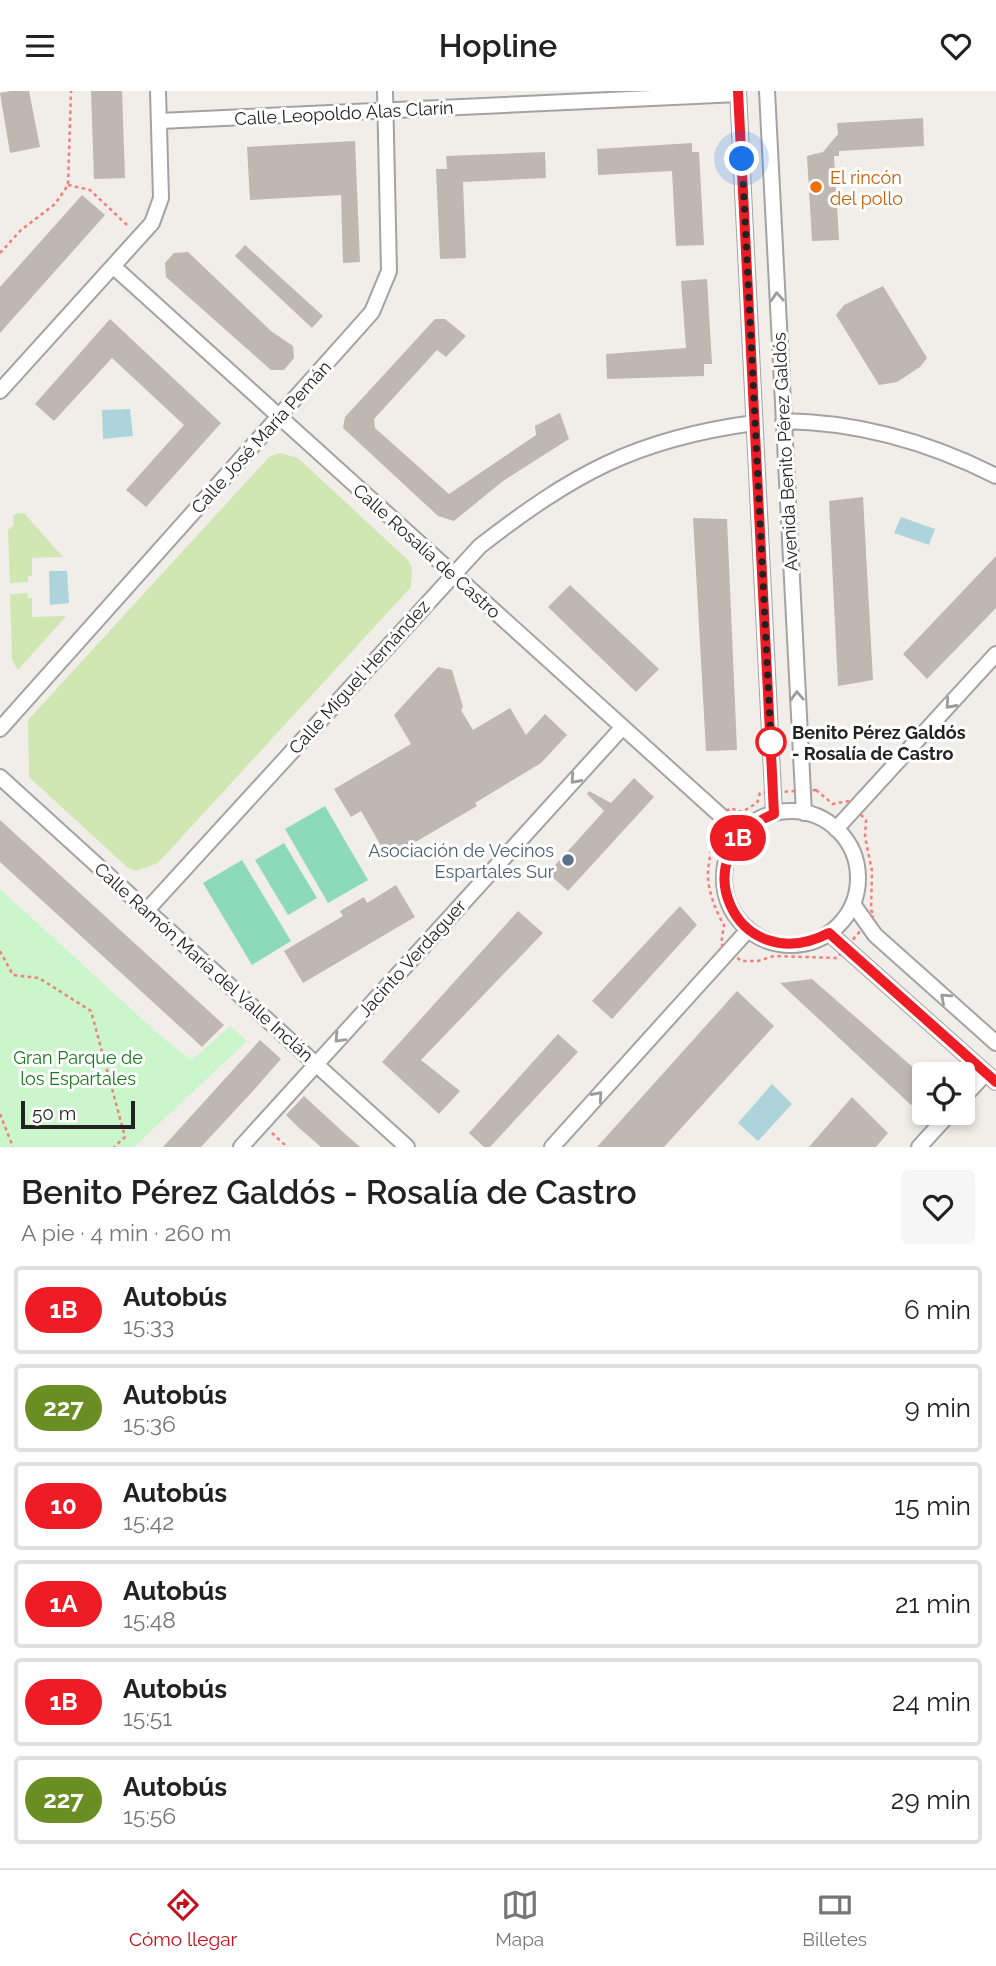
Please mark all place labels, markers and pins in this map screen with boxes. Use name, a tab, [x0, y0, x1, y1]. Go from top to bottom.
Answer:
place label: El rincón del pollo	[830, 167, 903, 209]
marker: El rincón del pollo	[808, 179, 824, 195]
place label: Benito Pérez Galdós - Rosalía de Castro	[792, 722, 966, 764]
marker: Benito Pérez Galdós - Rosalía de Castro	[756, 727, 786, 757]
place label: Asociación de Vecinos Espartales Sur	[368, 840, 555, 882]
marker: Asociación de Vecinos Espartales Sur	[560, 852, 576, 868]

